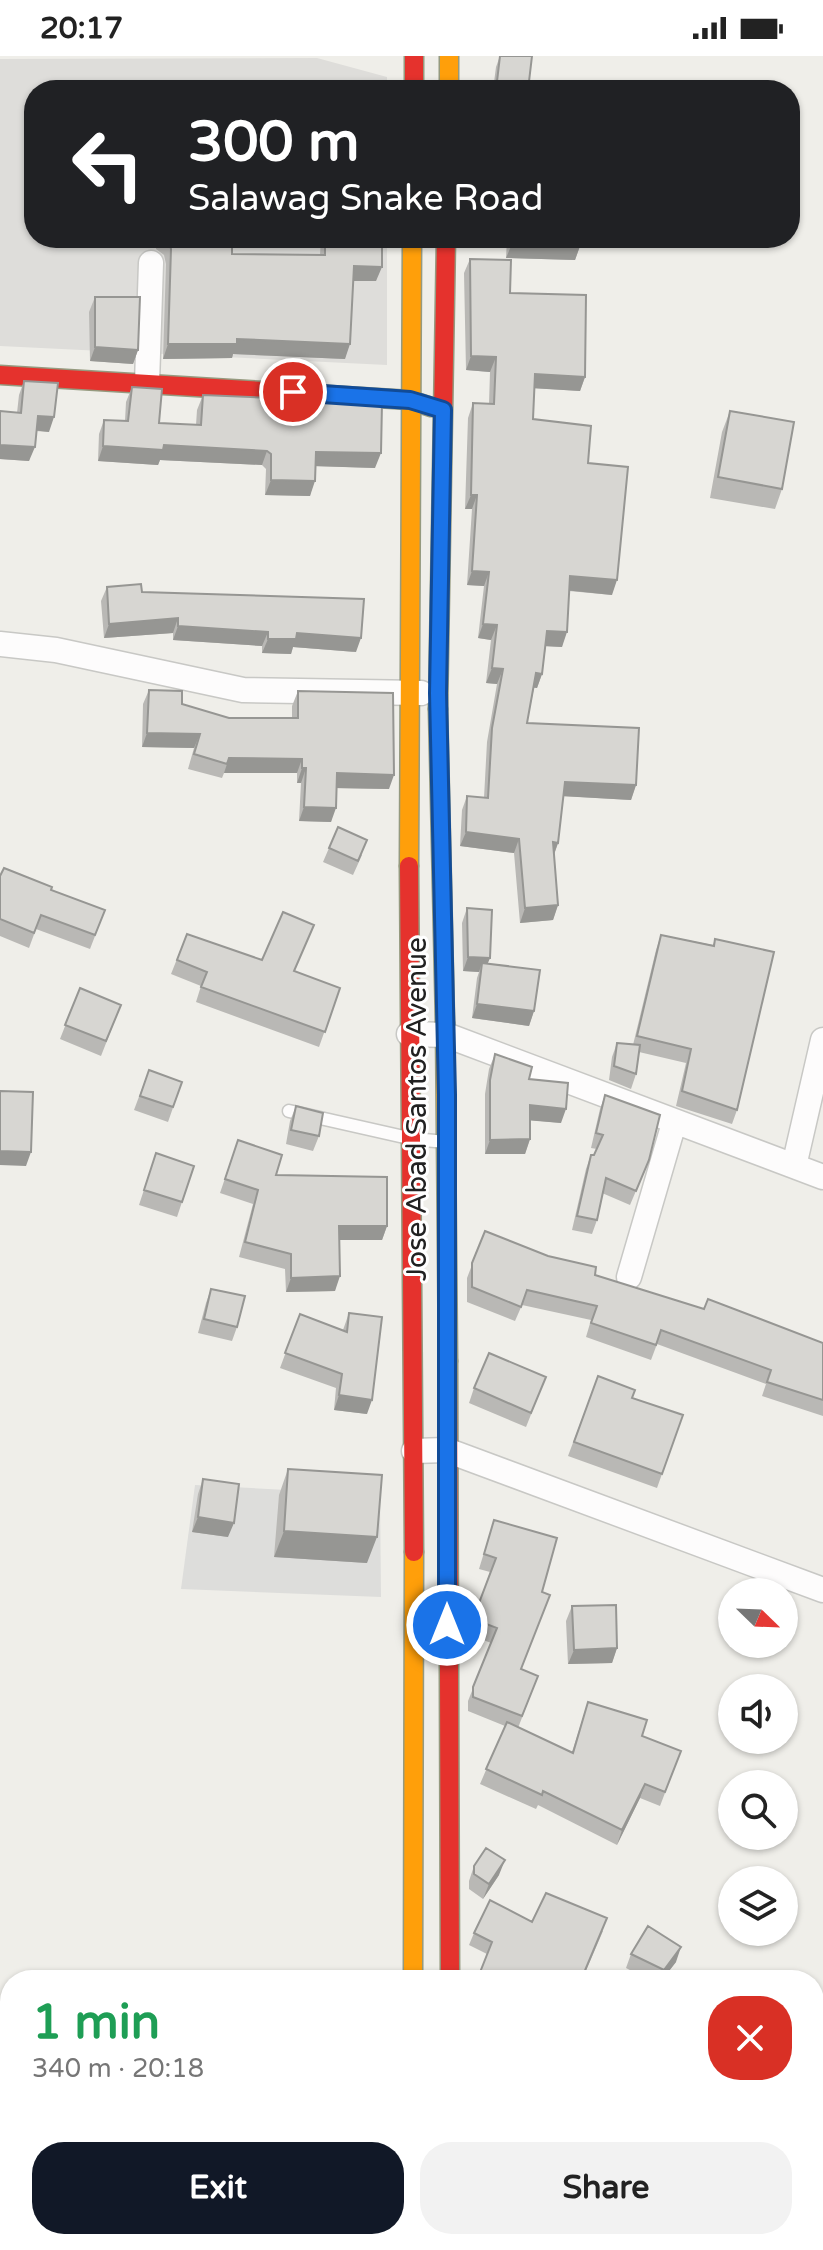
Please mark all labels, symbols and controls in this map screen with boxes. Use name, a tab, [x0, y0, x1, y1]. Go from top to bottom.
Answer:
text: 20:17	[40, 10, 123, 47]
text: 300 m	[188, 109, 359, 176]
icon: left	[56, 112, 160, 216]
text: Salawag Snake Road	[188, 177, 543, 220]
pin	[259, 358, 327, 426]
icon: arrive	[271, 370, 315, 414]
street label: Jose Abad Santos Avenue	[400, 937, 434, 1281]
north arrow	[718, 1578, 798, 1658]
map controls	[718, 1578, 798, 1946]
position arrow	[405, 1583, 489, 1667]
button: sound	[718, 1674, 798, 1754]
button: search	[718, 1770, 798, 1850]
button: layers	[718, 1866, 798, 1946]
text: 1 min	[32, 1994, 160, 2052]
button: close	[708, 1996, 792, 2080]
text: 340 m · 20:18	[32, 2053, 204, 2084]
button: Exit	[32, 2142, 404, 2234]
button: Share	[420, 2142, 792, 2234]

